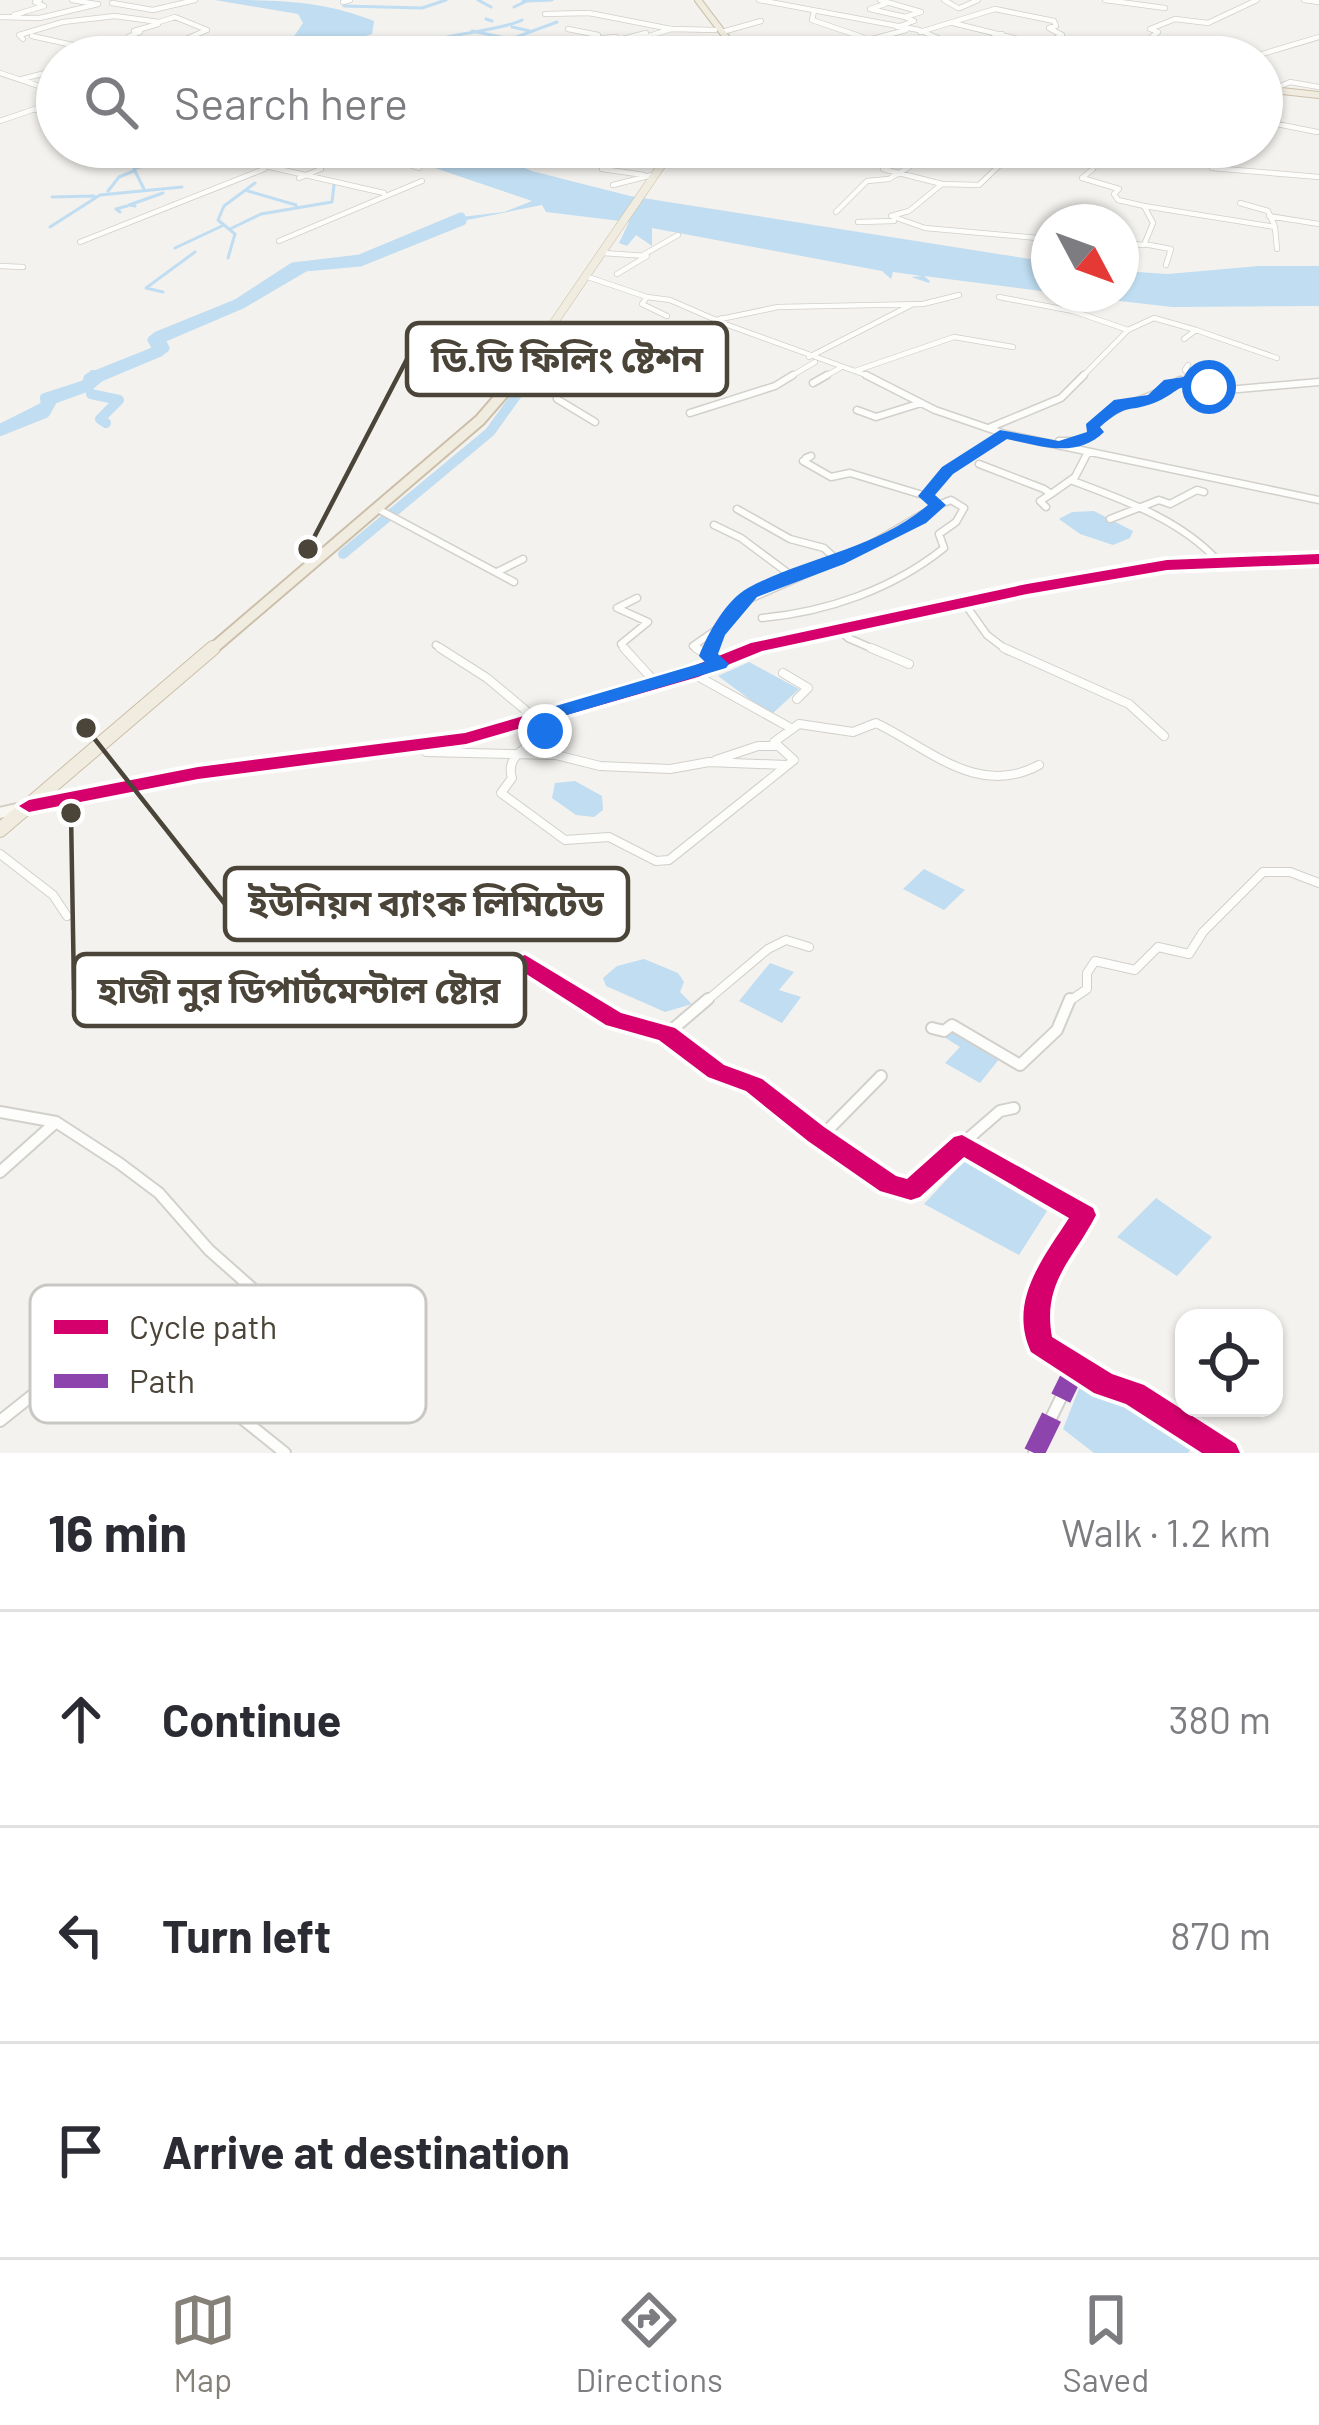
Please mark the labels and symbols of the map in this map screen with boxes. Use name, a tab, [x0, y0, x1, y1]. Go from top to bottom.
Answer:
north arrow	[1031, 204, 1139, 312]
callout: ডি.ডি ফিলিং ষ্টেশন	[407, 323, 727, 395]
text: ডি.ডি ফিলিং ষ্টেশন	[430, 336, 704, 379]
route start	[1182, 360, 1236, 414]
route end	[518, 704, 572, 758]
callout: ইউনিয়ন ব্যাংক লিমিটেড	[225, 868, 628, 940]
text: ইউনিয়ন ব্যাংক লিমিটেড	[247, 880, 605, 923]
callout: হাজী নুর ডিপার্টমেন্টাল ষ্টোর	[74, 954, 525, 1026]
text: হাজী নুর ডিপার্টমেন্টাল ষ্টোর	[97, 967, 502, 1013]
legend	[30, 1285, 426, 1423]
text: Cycle path	[129, 1306, 277, 1346]
text: Path	[129, 1360, 195, 1400]

